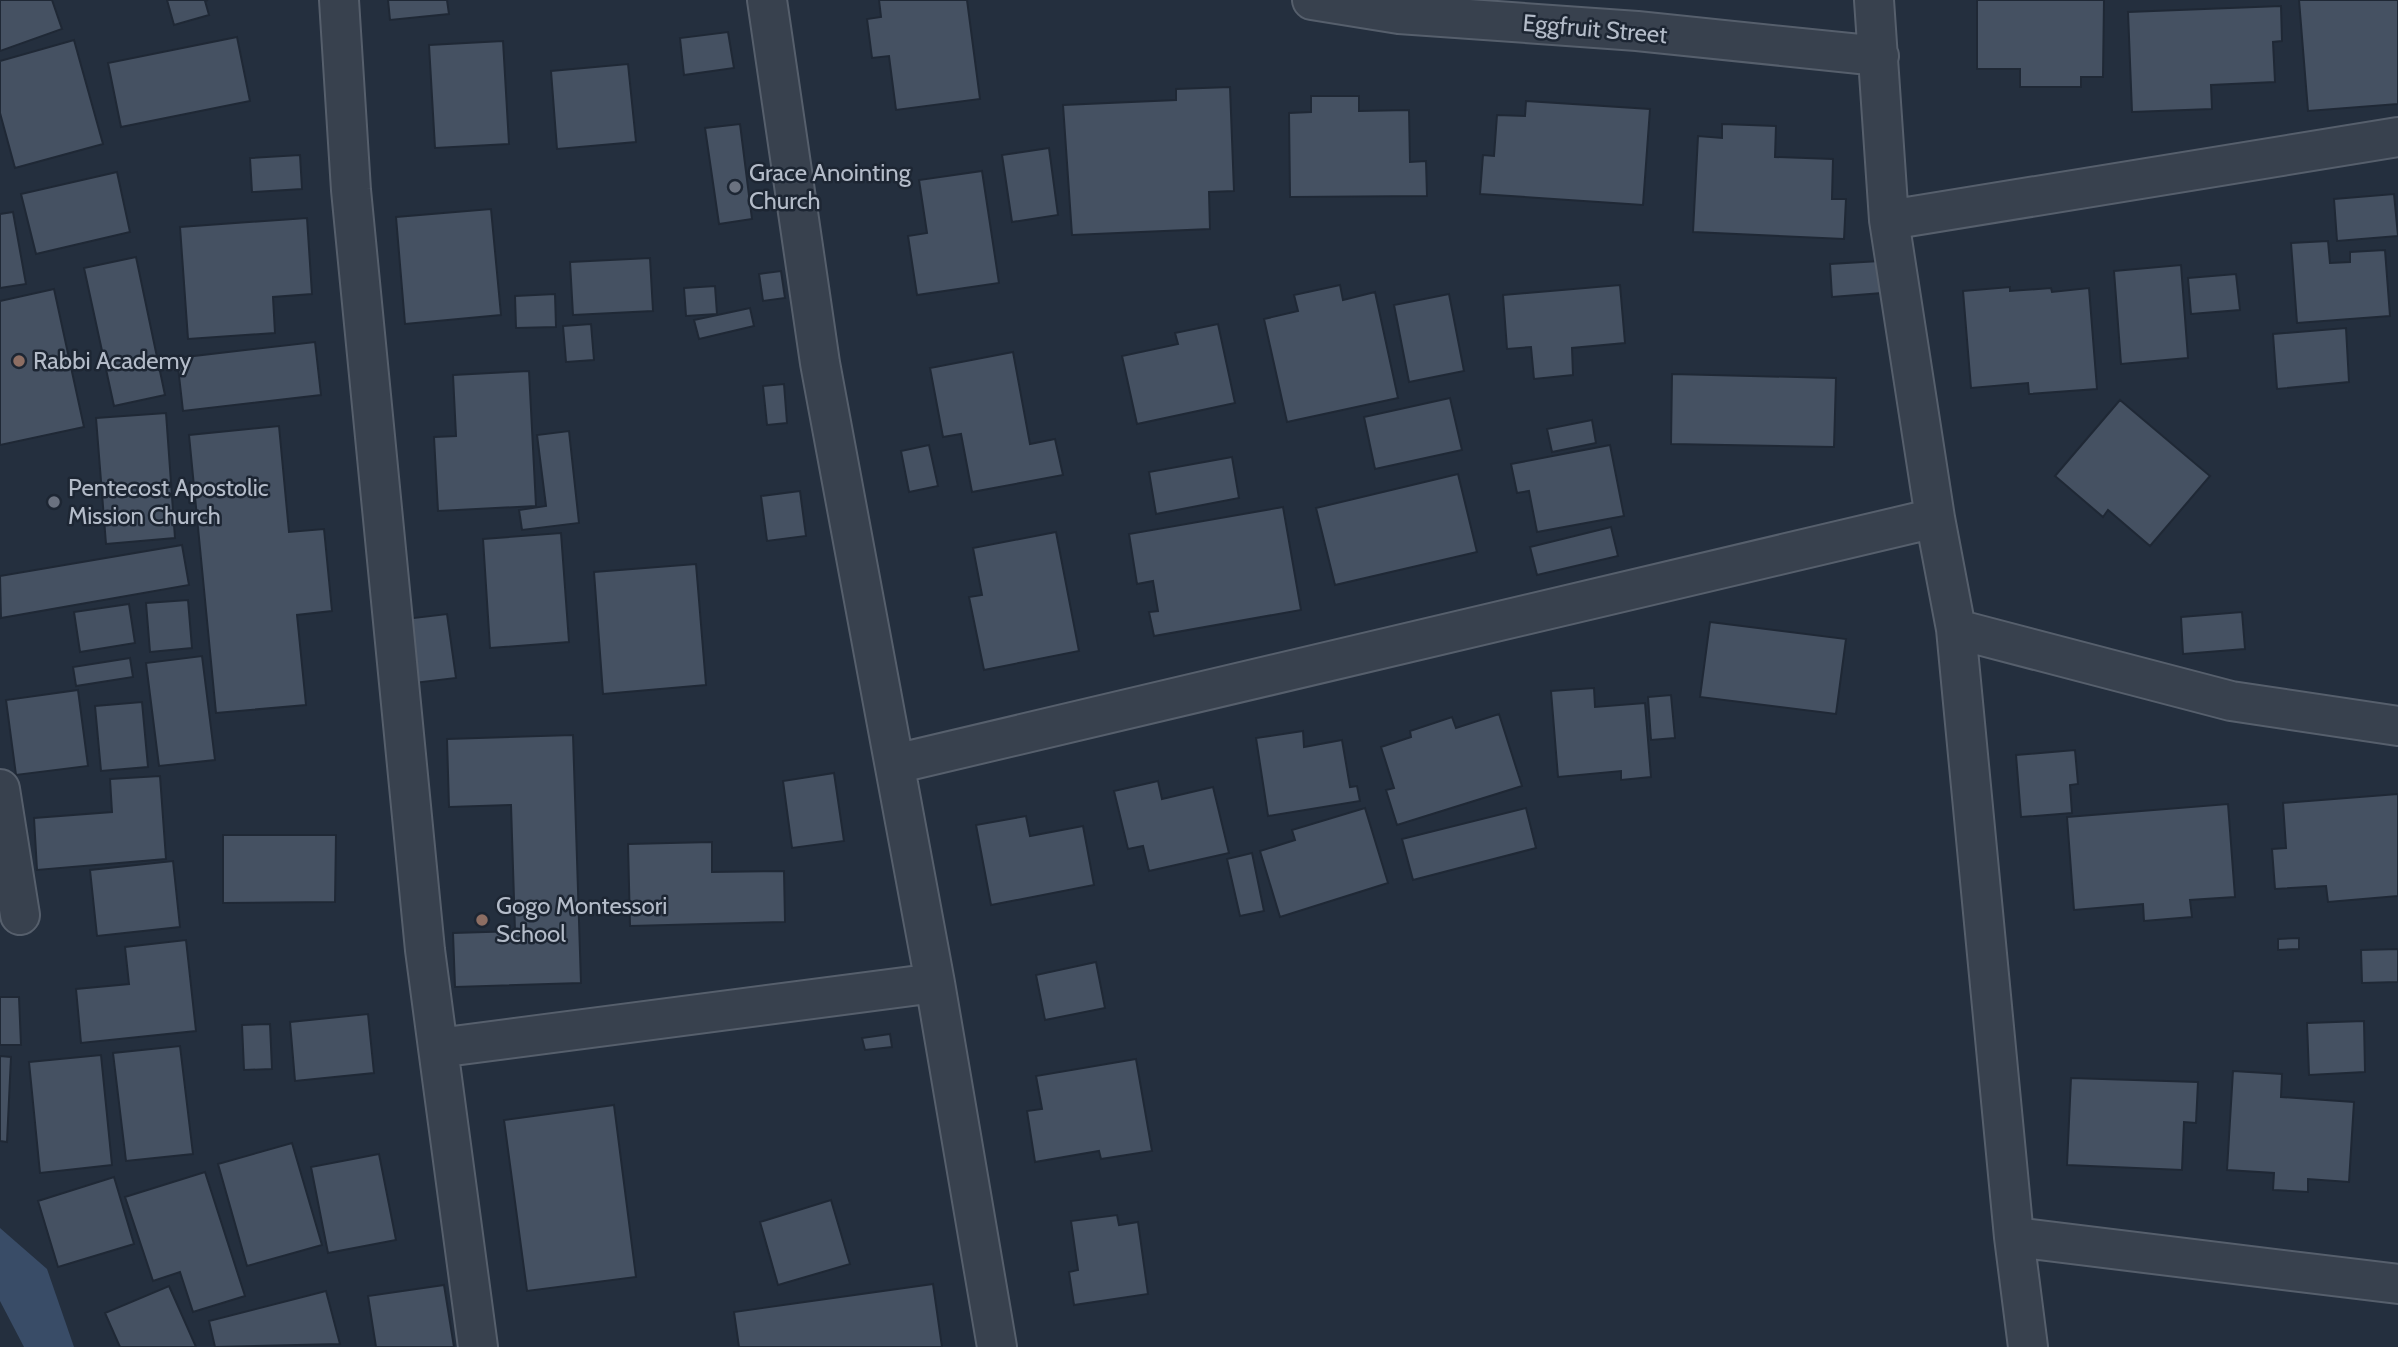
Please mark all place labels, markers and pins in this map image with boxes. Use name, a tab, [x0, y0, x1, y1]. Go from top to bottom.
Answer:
place label: Grace Anointing Church	[749, 158, 912, 215]
marker: Grace Anointing Church	[727, 179, 743, 195]
place label: Rabbi Academy	[33, 346, 191, 375]
marker: Rabbi Academy	[11, 353, 27, 369]
place label: Pentecost Apostolic Mission Church	[68, 473, 269, 530]
marker: Pentecost Apostolic Mission Church	[46, 494, 62, 510]
place label: Gogo Montessori School	[496, 891, 667, 948]
marker: Gogo Montessori School	[474, 912, 490, 928]

